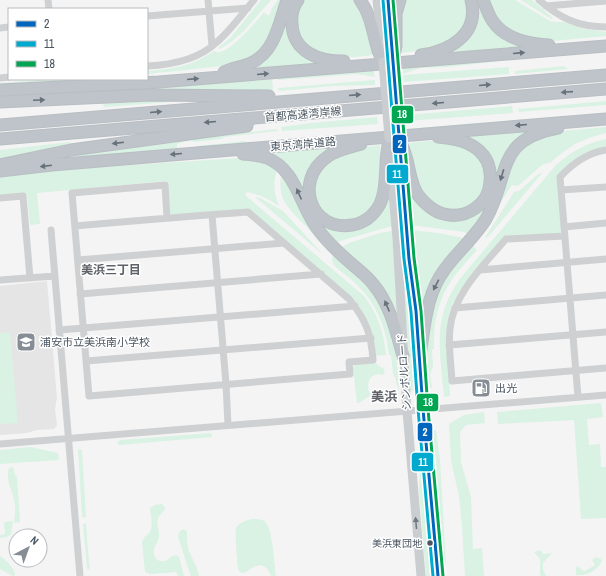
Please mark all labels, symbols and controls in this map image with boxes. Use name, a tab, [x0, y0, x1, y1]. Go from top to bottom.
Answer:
legend	[8, 8, 148, 80]
text: 2	[44, 16, 49, 32]
text: 11	[44, 36, 55, 52]
one-way arrow	[513, 49, 525, 56]
text: 18	[44, 56, 55, 72]
one-way arrow	[257, 70, 269, 77]
one-way arrow	[187, 76, 199, 83]
one-way arrow	[479, 81, 491, 88]
one-way arrow	[561, 89, 573, 96]
one-way arrow	[349, 92, 361, 99]
one-way arrow	[33, 97, 46, 103]
one-way arrow	[432, 99, 444, 106]
street label: 首都高速湾岸線	[264, 104, 342, 124]
line badge: 18	[391, 105, 414, 124]
text: 18	[397, 107, 407, 121]
one-way arrow	[150, 109, 162, 115]
one-way arrow	[204, 118, 216, 125]
one-way arrow	[515, 122, 527, 129]
street label: 東京湾岸道路	[270, 134, 336, 154]
line badge: 2	[392, 134, 407, 154]
text: 2	[397, 137, 403, 151]
one-way arrow	[112, 140, 124, 147]
one-way arrow	[170, 151, 182, 158]
one-way arrow	[40, 163, 52, 169]
line badge: 11	[386, 164, 409, 184]
text: 11	[392, 167, 402, 181]
one-way arrow	[499, 169, 505, 181]
one-way arrow	[296, 189, 302, 200]
district label: 美浜三丁目	[81, 262, 141, 278]
one-way arrow	[432, 279, 439, 290]
one-way arrow	[384, 300, 390, 312]
school or university icon: 浦安市立美浜南小学校	[15, 331, 37, 353]
street label: シンボルロード	[394, 333, 414, 411]
place label: 浦安市立美浜南小学校	[40, 335, 150, 349]
fuel station icon: 出光	[470, 377, 492, 399]
place label: 出光	[495, 381, 517, 395]
district label: 美浜	[371, 388, 397, 405]
line badge: 18	[416, 393, 439, 412]
text: 18	[423, 395, 433, 409]
line badge: 2	[417, 422, 433, 442]
text: 2	[422, 425, 428, 439]
line badge: 11	[411, 452, 434, 472]
text: 11	[418, 455, 428, 469]
one-way arrow	[413, 517, 420, 529]
north arrow	[8, 528, 48, 568]
text: N	[28, 533, 42, 548]
place label: 美浜東団地	[372, 537, 423, 550]
marker: 美浜東団地	[425, 538, 435, 548]

